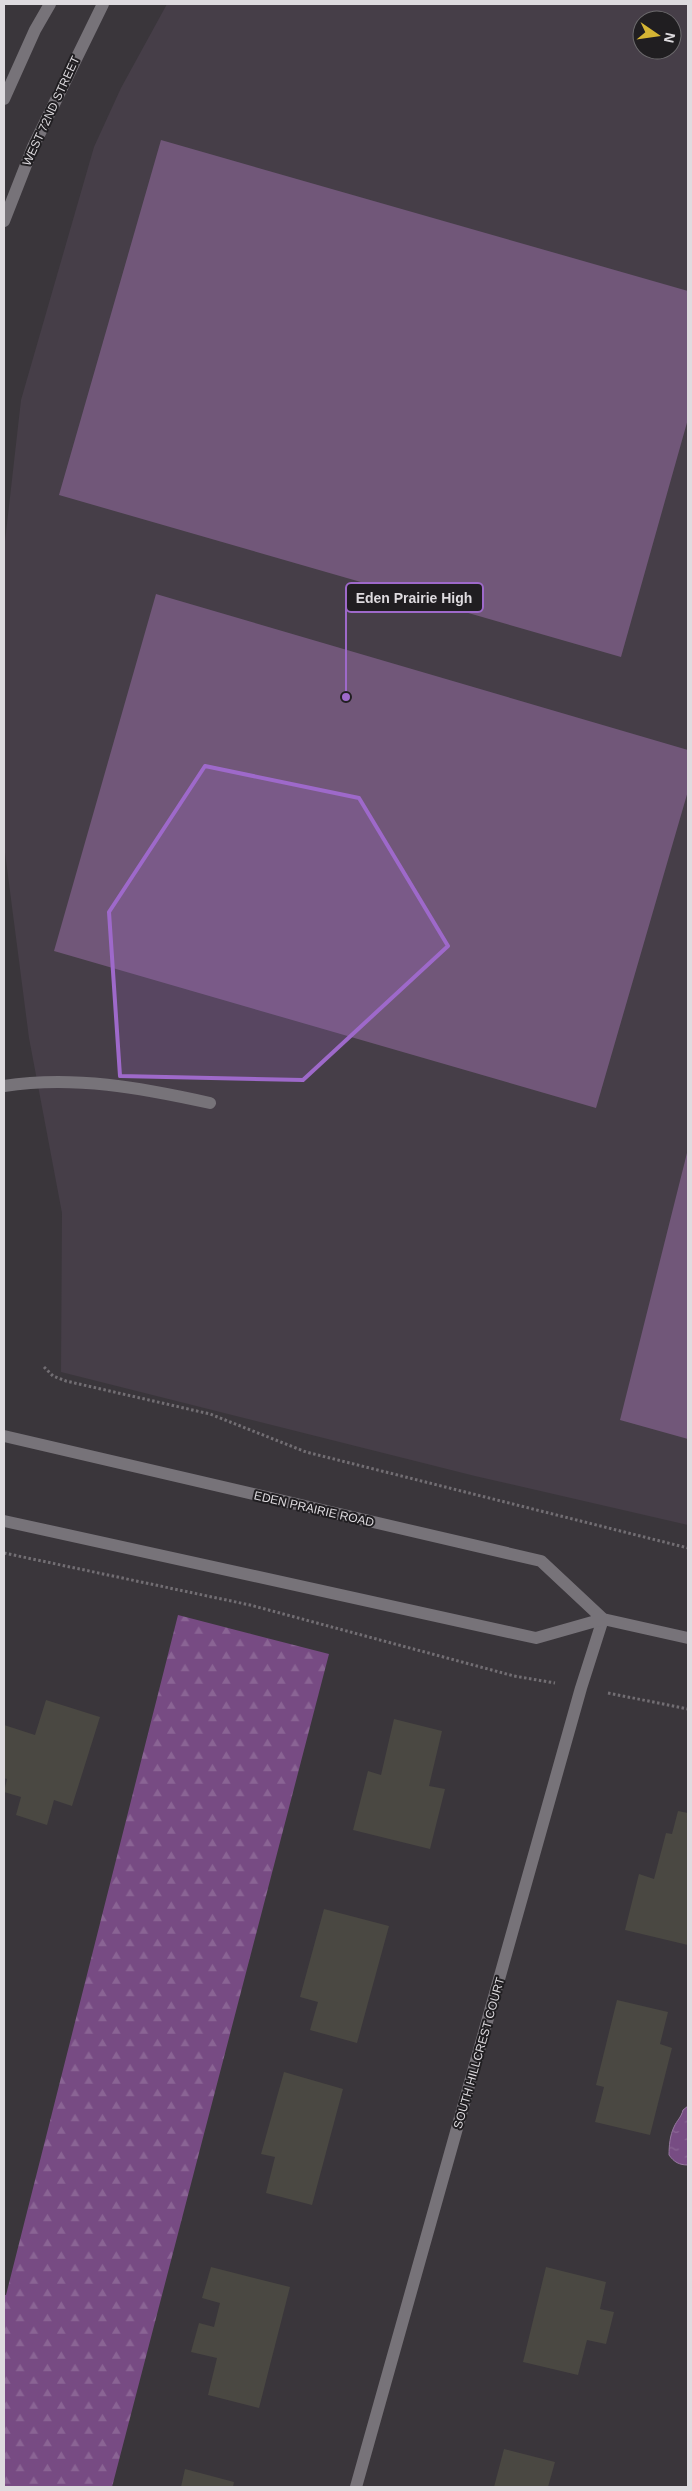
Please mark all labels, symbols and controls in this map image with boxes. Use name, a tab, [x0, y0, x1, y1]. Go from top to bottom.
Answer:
north arrow	[632, 10, 682, 60]
text: N	[661, 31, 679, 45]
street label: WEST 72ND STREET	[19, 53, 83, 168]
callout: Eden Prairie High	[346, 583, 483, 612]
text: Eden Prairie High	[356, 590, 472, 606]
street label: EDEN PRAIRIE ROAD	[253, 1488, 376, 1530]
street label: SOUTH HILLCREST COURT	[451, 1975, 508, 2130]

